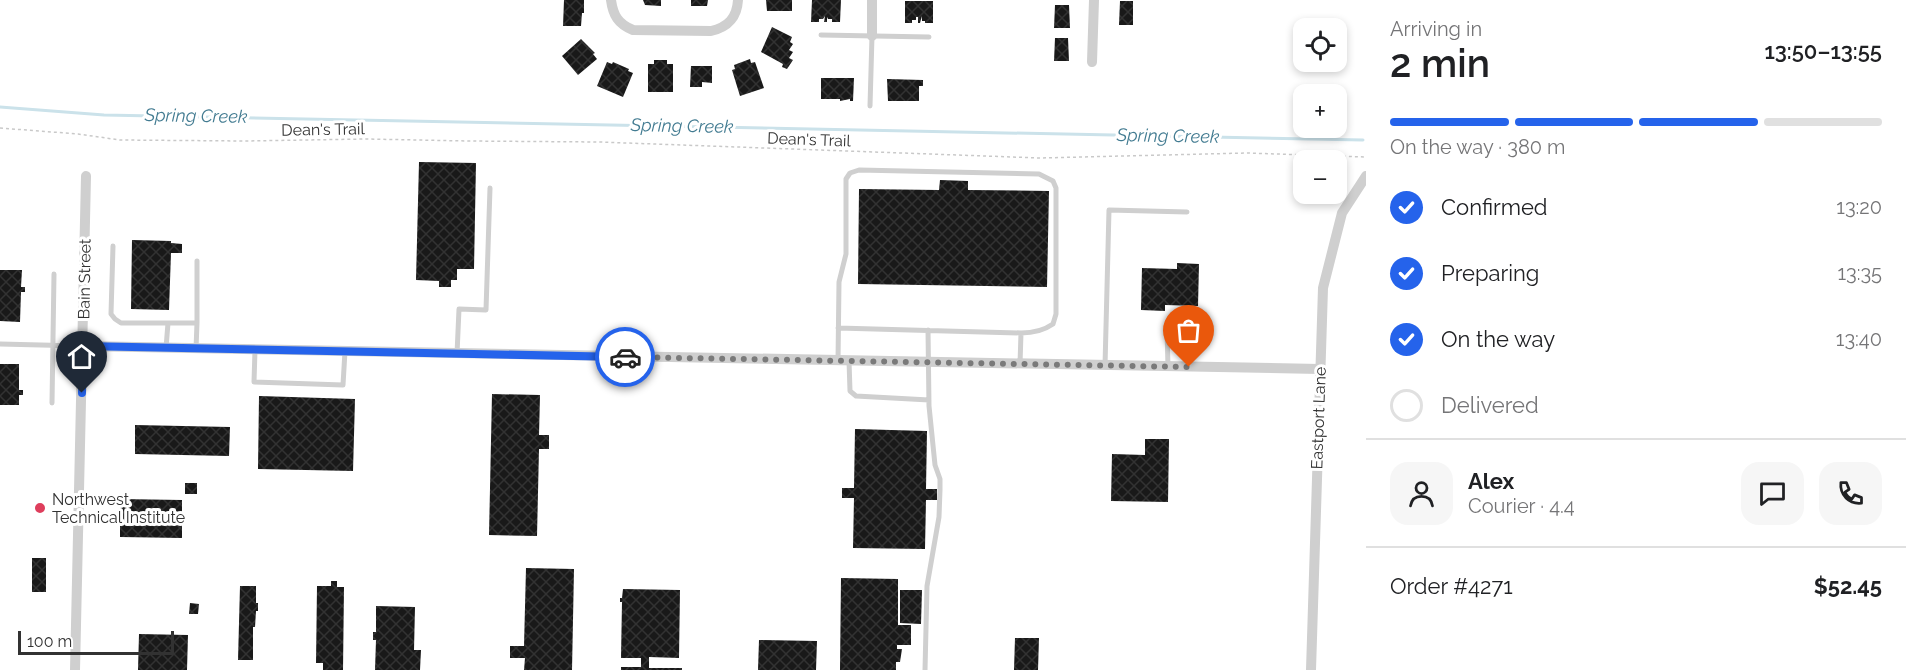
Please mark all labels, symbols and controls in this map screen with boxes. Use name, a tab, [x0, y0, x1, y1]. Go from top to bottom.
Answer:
text: Arriving in	[1390, 17, 1482, 41]
map controls	[1293, 18, 1347, 204]
button: locate	[1293, 18, 1347, 72]
text: 13:50–13:55	[1764, 38, 1882, 64]
text: 2 min	[1390, 40, 1490, 86]
button: +	[1293, 84, 1347, 138]
water label: Spring Creek	[143, 104, 248, 127]
water label: Spring Creek	[629, 114, 734, 137]
street label: Dean's Trail	[281, 119, 366, 140]
water label: Spring Creek	[1115, 124, 1220, 147]
street label: Dean's Trail	[767, 129, 852, 150]
text: On the way · 380 m	[1390, 135, 1565, 159]
button: −	[1293, 150, 1347, 204]
icon: check	[1390, 191, 1423, 224]
text: Confirmed	[1441, 194, 1548, 220]
text: 13:20	[1836, 195, 1882, 219]
street label: Bain Street	[74, 238, 95, 319]
icon: check	[1390, 257, 1423, 290]
text: Preparing	[1441, 260, 1539, 286]
text: 13:35	[1837, 261, 1882, 285]
pin	[1163, 305, 1214, 367]
icon: bag	[1172, 314, 1205, 347]
icon: check	[1390, 323, 1423, 356]
text: On the way	[1441, 326, 1555, 352]
courier	[595, 327, 655, 387]
text: 13:40	[1836, 327, 1882, 351]
pin	[56, 331, 107, 393]
icon: home	[65, 340, 98, 373]
icon: car	[609, 341, 642, 374]
street label: Eastport Lane	[1307, 366, 1330, 470]
text: Delivered	[1441, 392, 1539, 418]
button: person	[1390, 462, 1453, 525]
button: chat	[1741, 462, 1804, 525]
button: phone	[1819, 462, 1882, 525]
text: Alex	[1468, 468, 1514, 494]
place label: Northwest Technical Institute	[52, 490, 185, 527]
text: Courier · 4.4	[1468, 494, 1575, 518]
marker: Northwest Technical Institute	[33, 501, 47, 515]
text: Order #4271	[1390, 573, 1513, 599]
text: $52.45	[1814, 573, 1882, 599]
scale bar	[18, 628, 174, 656]
text: 100 m	[27, 632, 72, 651]

